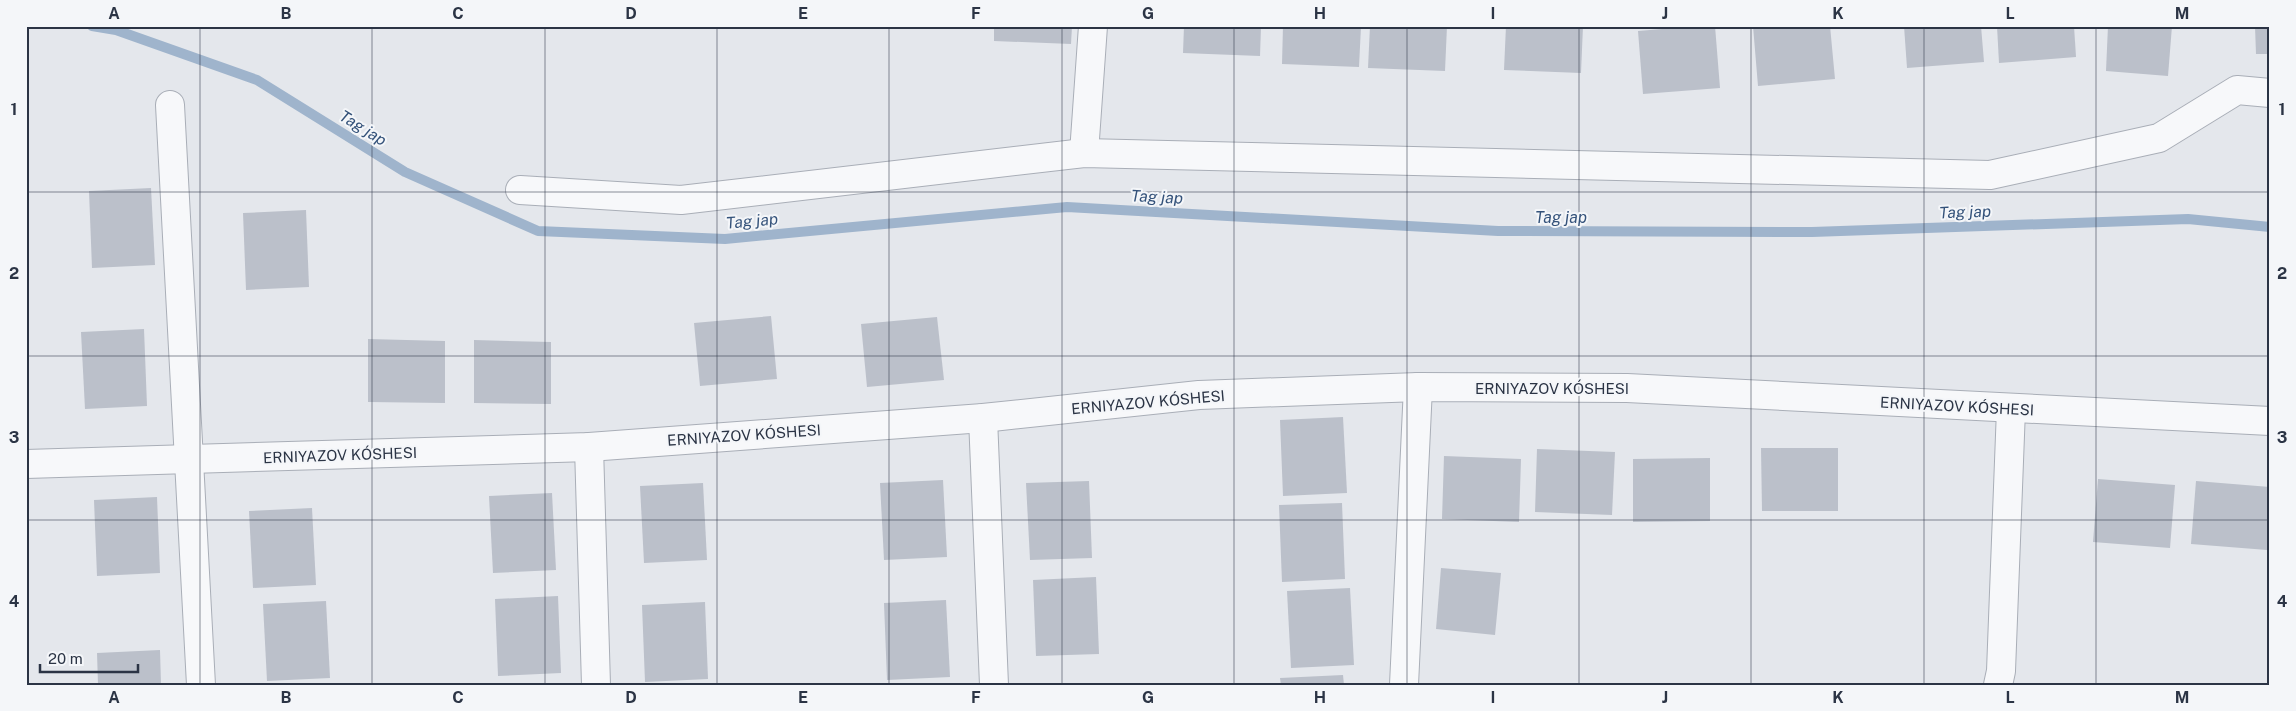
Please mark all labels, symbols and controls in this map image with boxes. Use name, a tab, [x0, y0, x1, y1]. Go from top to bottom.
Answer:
text: A	[108, 4, 120, 23]
text: B	[281, 4, 292, 23]
text: C	[452, 4, 464, 23]
text: D	[625, 4, 637, 23]
text: E	[798, 4, 808, 23]
text: F	[971, 4, 981, 23]
text: G	[1142, 4, 1154, 23]
text: H	[1314, 4, 1326, 23]
text: I	[1491, 4, 1495, 23]
text: J	[1662, 4, 1668, 23]
text: K	[1832, 4, 1844, 23]
text: L	[2005, 4, 2015, 23]
text: M	[2175, 4, 2189, 23]
text: 1	[11, 100, 17, 119]
text: 1	[2279, 100, 2285, 119]
water label: Tag jap	[336, 106, 390, 150]
water label: Tag jap	[1131, 186, 1183, 208]
water label: Tag jap	[1939, 202, 1991, 222]
water label: Tag jap	[1535, 208, 1587, 227]
water label: Tag jap	[725, 209, 779, 233]
text: 2	[9, 264, 19, 283]
text: 2	[2277, 264, 2287, 283]
street label: ERNIYAZOV KÓSHESI	[1475, 379, 1629, 397]
street label: ERNIYAZOV KÓSHESI	[1070, 386, 1226, 417]
street label: ERNIYAZOV KÓSHESI	[1880, 392, 2034, 419]
street label: ERNIYAZOV KÓSHESI	[666, 420, 821, 449]
text: 3	[9, 428, 19, 447]
text: 3	[2277, 428, 2287, 447]
street label: ERNIYAZOV KÓSHESI	[263, 443, 417, 466]
text: 4	[9, 592, 20, 611]
text: 4	[2277, 592, 2288, 611]
scale bar	[40, 641, 138, 673]
text: 20 m	[48, 650, 83, 667]
text: A	[108, 688, 120, 707]
text: B	[281, 688, 292, 707]
text: C	[452, 688, 464, 707]
text: D	[625, 688, 637, 707]
text: E	[798, 688, 808, 707]
text: F	[971, 688, 981, 707]
text: G	[1142, 688, 1154, 707]
text: H	[1314, 688, 1326, 707]
text: I	[1491, 688, 1495, 707]
text: J	[1662, 688, 1668, 707]
text: K	[1832, 688, 1844, 707]
text: L	[2005, 688, 2015, 707]
text: M	[2175, 688, 2189, 707]

